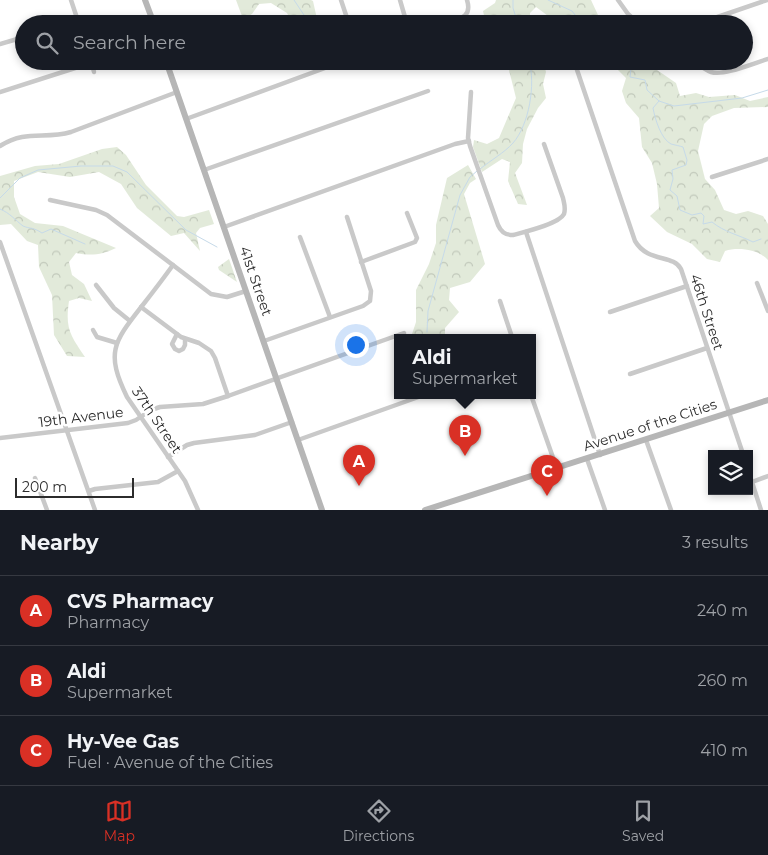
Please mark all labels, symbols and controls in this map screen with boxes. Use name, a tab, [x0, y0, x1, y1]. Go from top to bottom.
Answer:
search box	[15, 15, 753, 70]
icon: search	[33, 29, 61, 57]
text: Search here	[73, 31, 186, 54]
street label: 41st Street	[236, 244, 276, 318]
street label: 46th Street	[686, 272, 728, 353]
your location	[343, 332, 369, 358]
popup	[394, 334, 536, 399]
text: Aldi	[412, 346, 451, 369]
text: Supermarket	[412, 369, 518, 388]
street label: 37th Street	[128, 383, 186, 457]
street label: Avenue of the Cities	[581, 395, 719, 455]
street label: 19th Avenue	[38, 403, 124, 431]
pin: B	[449, 415, 481, 456]
pin: A	[343, 445, 375, 486]
map controls	[708, 450, 753, 495]
button: layers	[708, 450, 753, 495]
pin: C	[531, 455, 563, 496]
scale bar	[15, 475, 134, 498]
text: 200 m	[22, 478, 67, 496]
text: Nearby	[20, 530, 99, 555]
text: 3 results	[682, 533, 748, 552]
text: CVS Pharmacy	[67, 590, 213, 613]
text: A	[30, 601, 42, 620]
text: 240 m	[697, 601, 748, 620]
text: Pharmacy	[67, 613, 149, 632]
text: Aldi	[67, 660, 106, 683]
text: B	[30, 671, 42, 690]
text: 260 m	[697, 671, 748, 690]
text: Supermarket	[67, 683, 173, 702]
text: Hy-Vee Gas	[67, 730, 179, 753]
text: C	[30, 741, 42, 760]
text: 410 m	[700, 741, 748, 760]
text: Fuel · Avenue of the Cities	[67, 753, 273, 772]
tab: Map	[104, 797, 135, 845]
tab: Directions	[343, 797, 414, 845]
tab: Saved	[622, 797, 664, 845]

